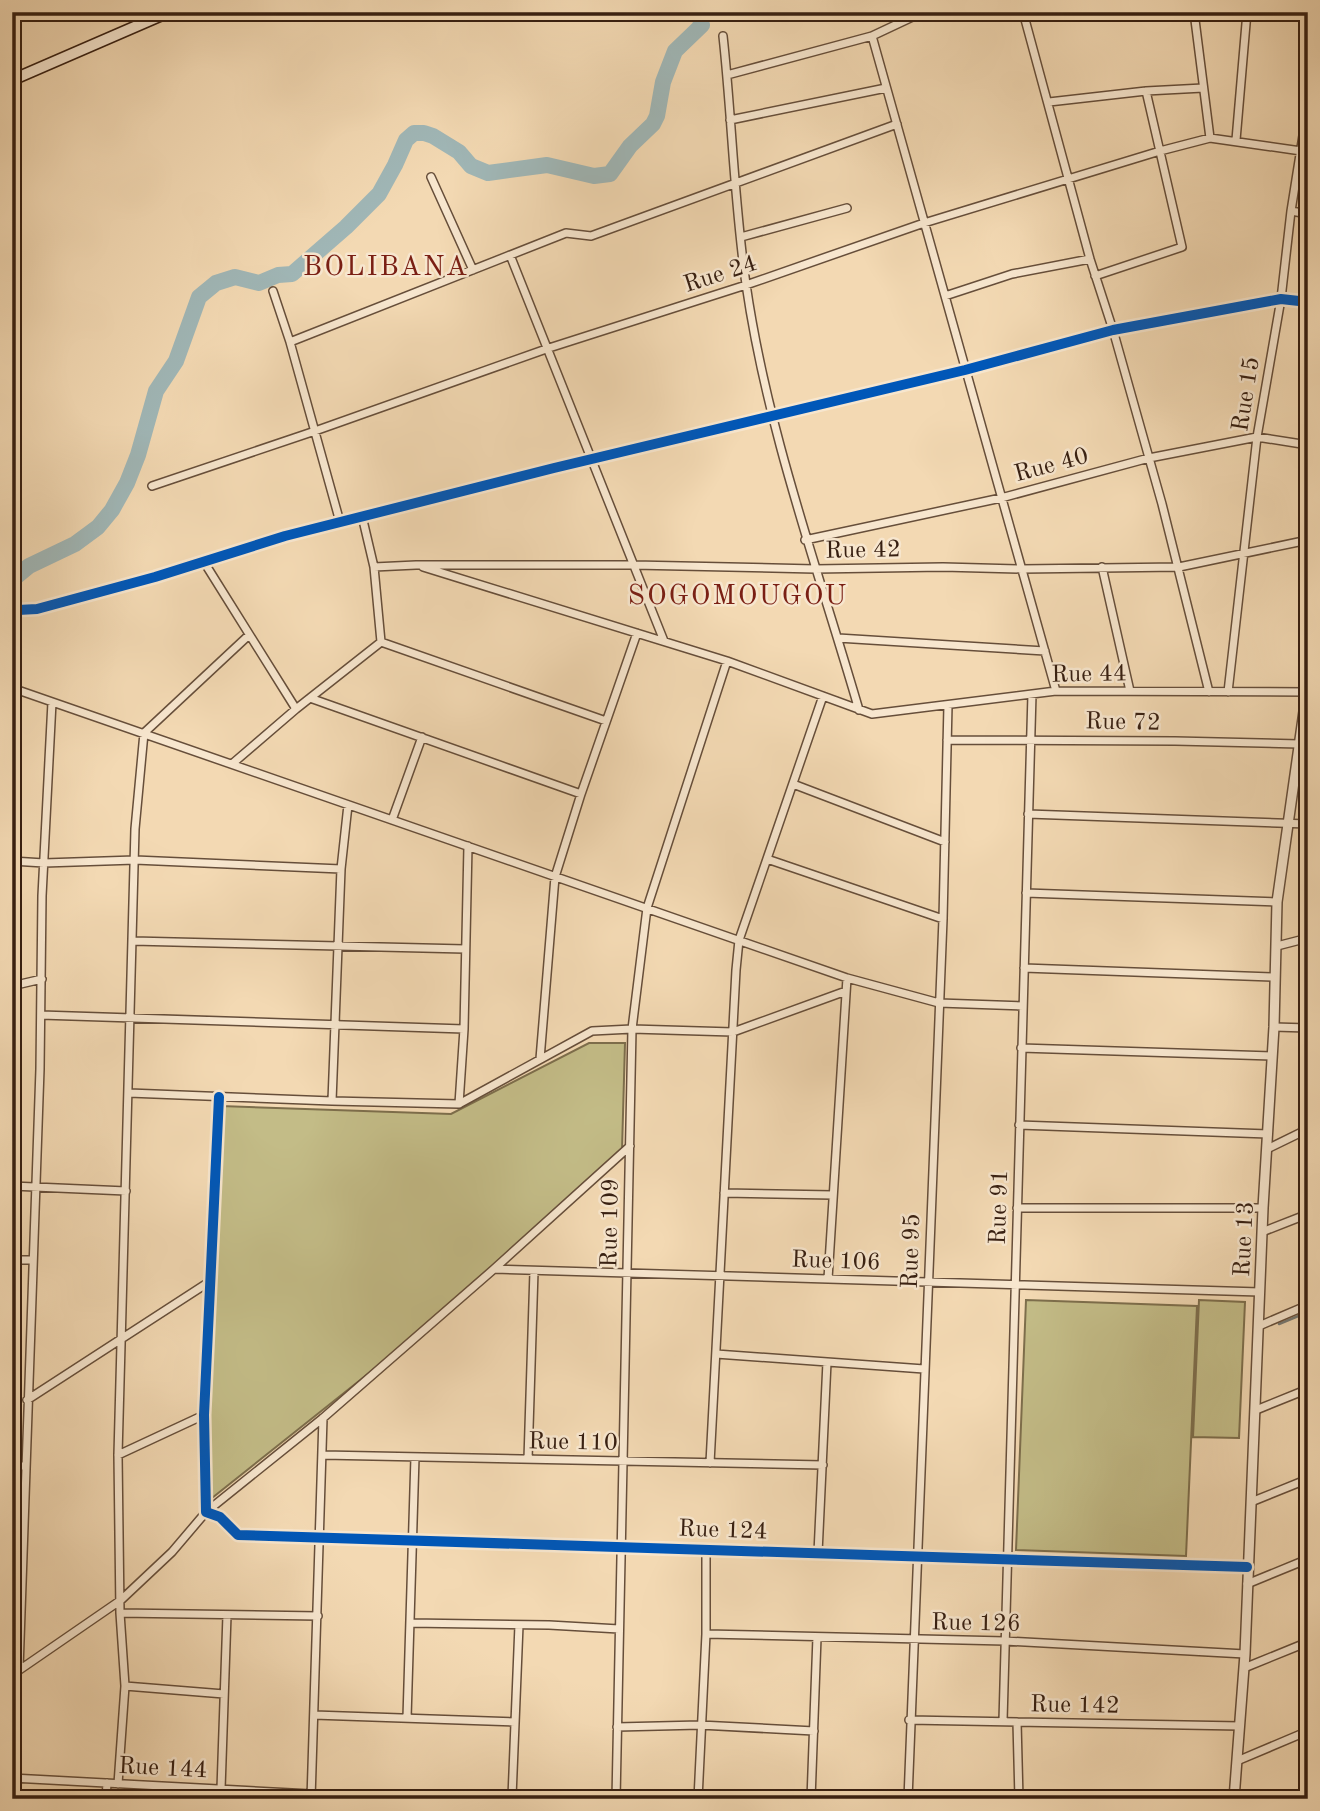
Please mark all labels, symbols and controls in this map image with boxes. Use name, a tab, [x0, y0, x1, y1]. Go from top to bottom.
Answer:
street label: Rue 24	[681, 252, 760, 298]
district label: BOLIBANA	[303, 254, 469, 282]
street label: Rue 15	[1229, 355, 1265, 434]
street label: Rue 40	[1012, 445, 1091, 487]
street label: Rue 42	[825, 538, 901, 564]
district label: SOGOMOUGOU	[628, 583, 848, 611]
street label: Rue 44	[1051, 662, 1127, 688]
street label: Rue 72	[1085, 710, 1161, 736]
street label: Rue 91	[987, 1169, 1013, 1245]
street label: Rue 109	[598, 1178, 624, 1268]
street label: Rue 13	[1231, 1201, 1259, 1277]
street label: Rue 95	[899, 1213, 925, 1289]
street label: Rue 106	[791, 1248, 881, 1276]
street label: Rue 110	[528, 1430, 618, 1456]
street label: Rue 124	[678, 1517, 768, 1545]
street label: Rue 126	[931, 1611, 1021, 1637]
street label: Rue 142	[1030, 1693, 1120, 1719]
street label: Rue 144	[118, 1755, 208, 1783]

